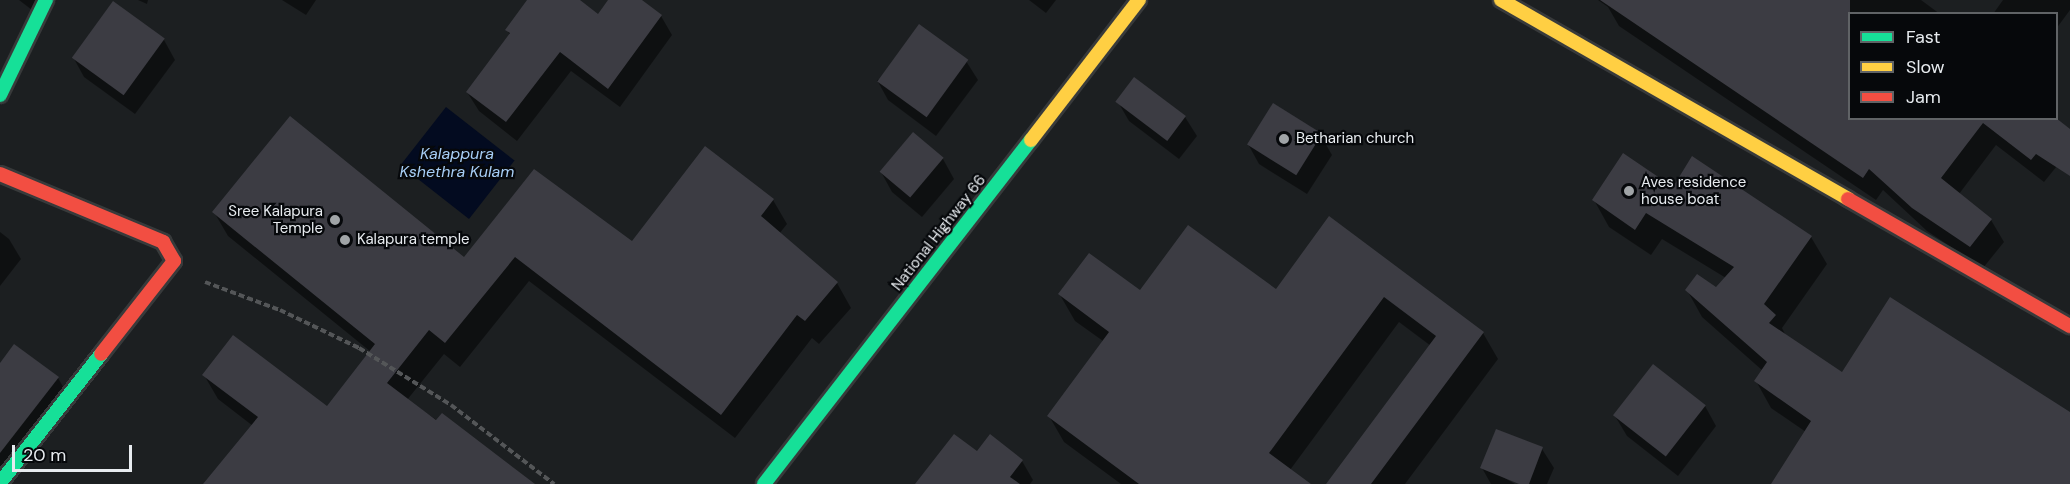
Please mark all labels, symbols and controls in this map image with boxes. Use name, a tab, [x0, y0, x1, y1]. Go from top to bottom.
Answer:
legend	[1848, 12, 2058, 120]
text: Fast	[1906, 25, 1941, 49]
text: Slow	[1906, 55, 1945, 79]
text: Jam	[1906, 85, 1941, 109]
place label: Betharian church	[1296, 130, 1414, 148]
marker: Betharian church	[1277, 132, 1291, 146]
water label: Kalappura Kshethra Kulam	[400, 144, 514, 182]
street label: National Highway 66	[888, 172, 990, 294]
place label: Aves residence house boat	[1641, 173, 1746, 208]
marker: Aves residence house boat	[1622, 184, 1636, 198]
place label: Sree Kalapura Temple	[228, 202, 323, 237]
marker: Sree Kalapura Temple	[328, 213, 342, 227]
place label: Kalapura temple	[357, 231, 470, 249]
marker: Kalapura temple	[338, 233, 352, 247]
scale bar	[15, 433, 135, 471]
text: 20 m	[23, 443, 66, 467]

